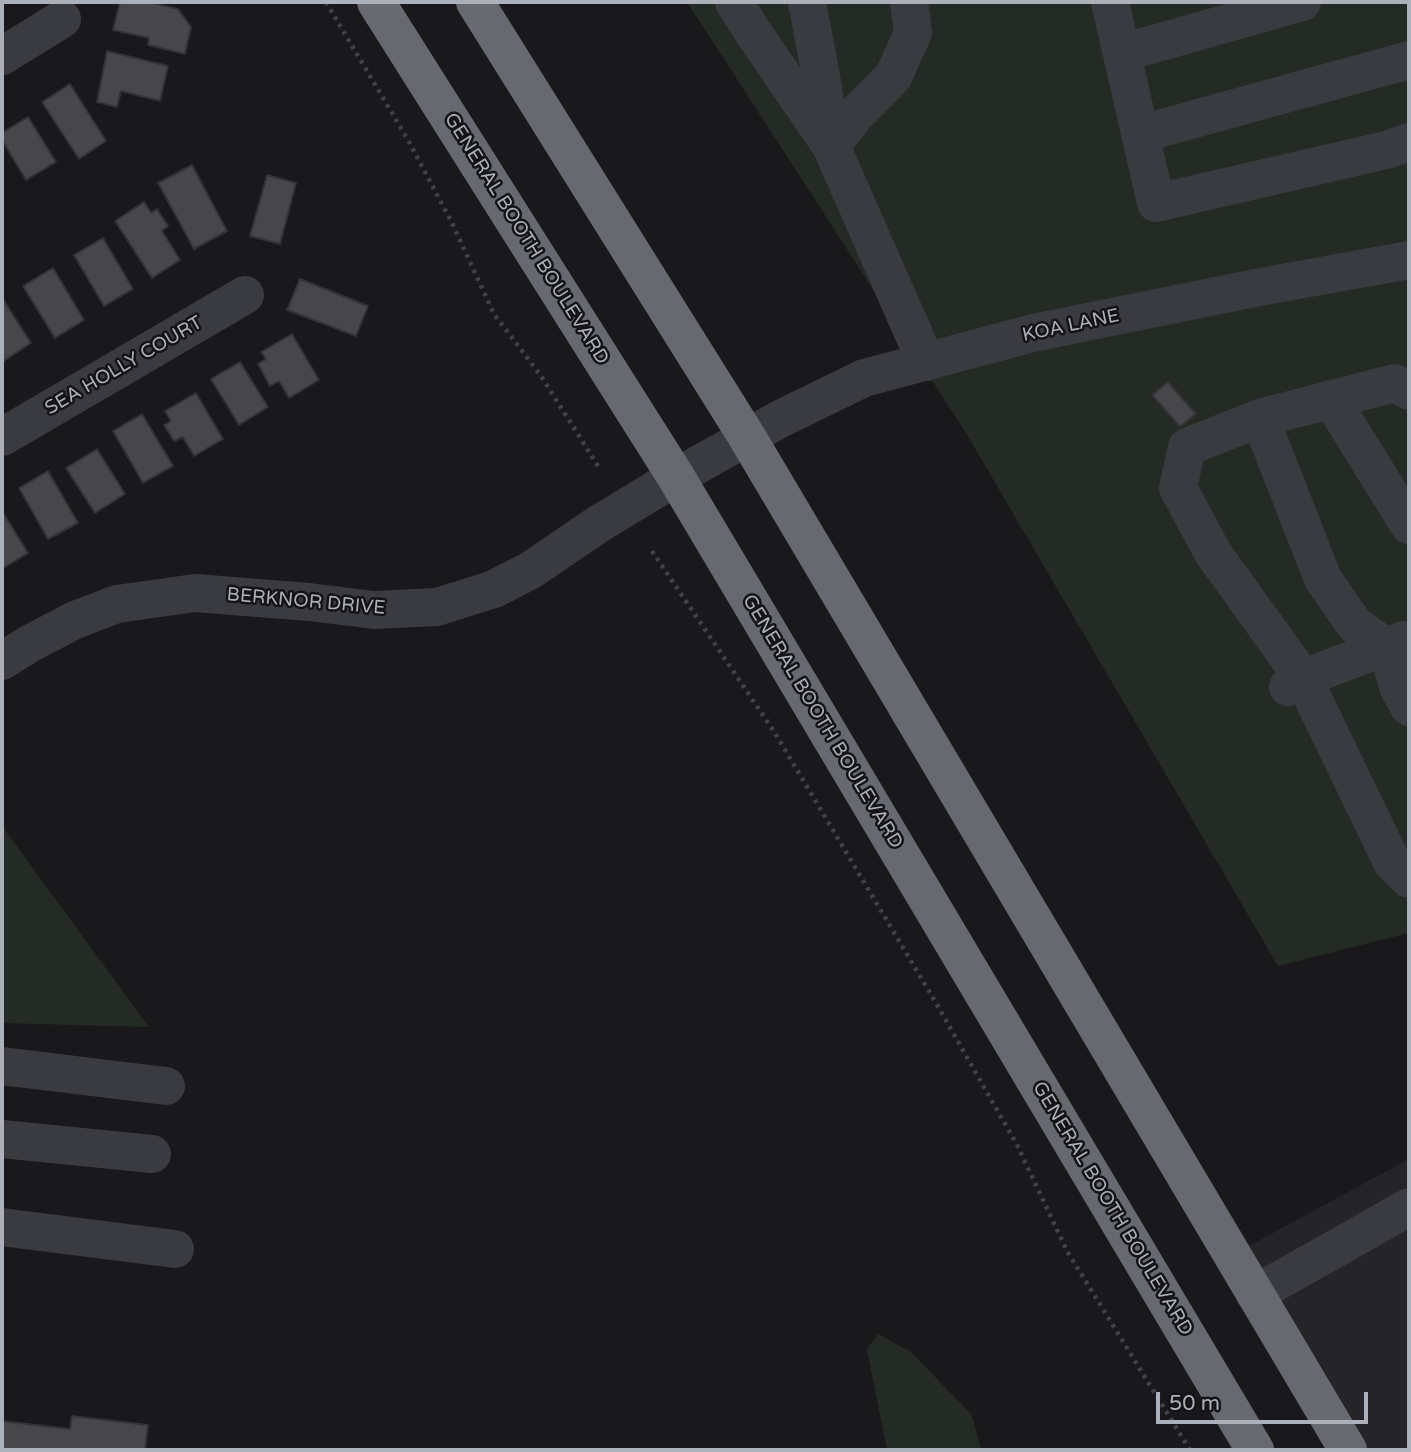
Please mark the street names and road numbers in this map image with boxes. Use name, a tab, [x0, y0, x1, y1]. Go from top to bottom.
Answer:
street label: GENERAL BOOTH BOULEVARD	[439, 109, 613, 369]
street label: KOA LANE	[1020, 305, 1122, 347]
street label: SEA HOLLY COURT	[41, 312, 207, 420]
street label: BERKNOR DRIVE	[226, 584, 386, 620]
street label: GENERAL BOOTH BOULEVARD	[737, 591, 907, 853]
street label: GENERAL BOOTH BOULEVARD	[1027, 1078, 1197, 1340]

